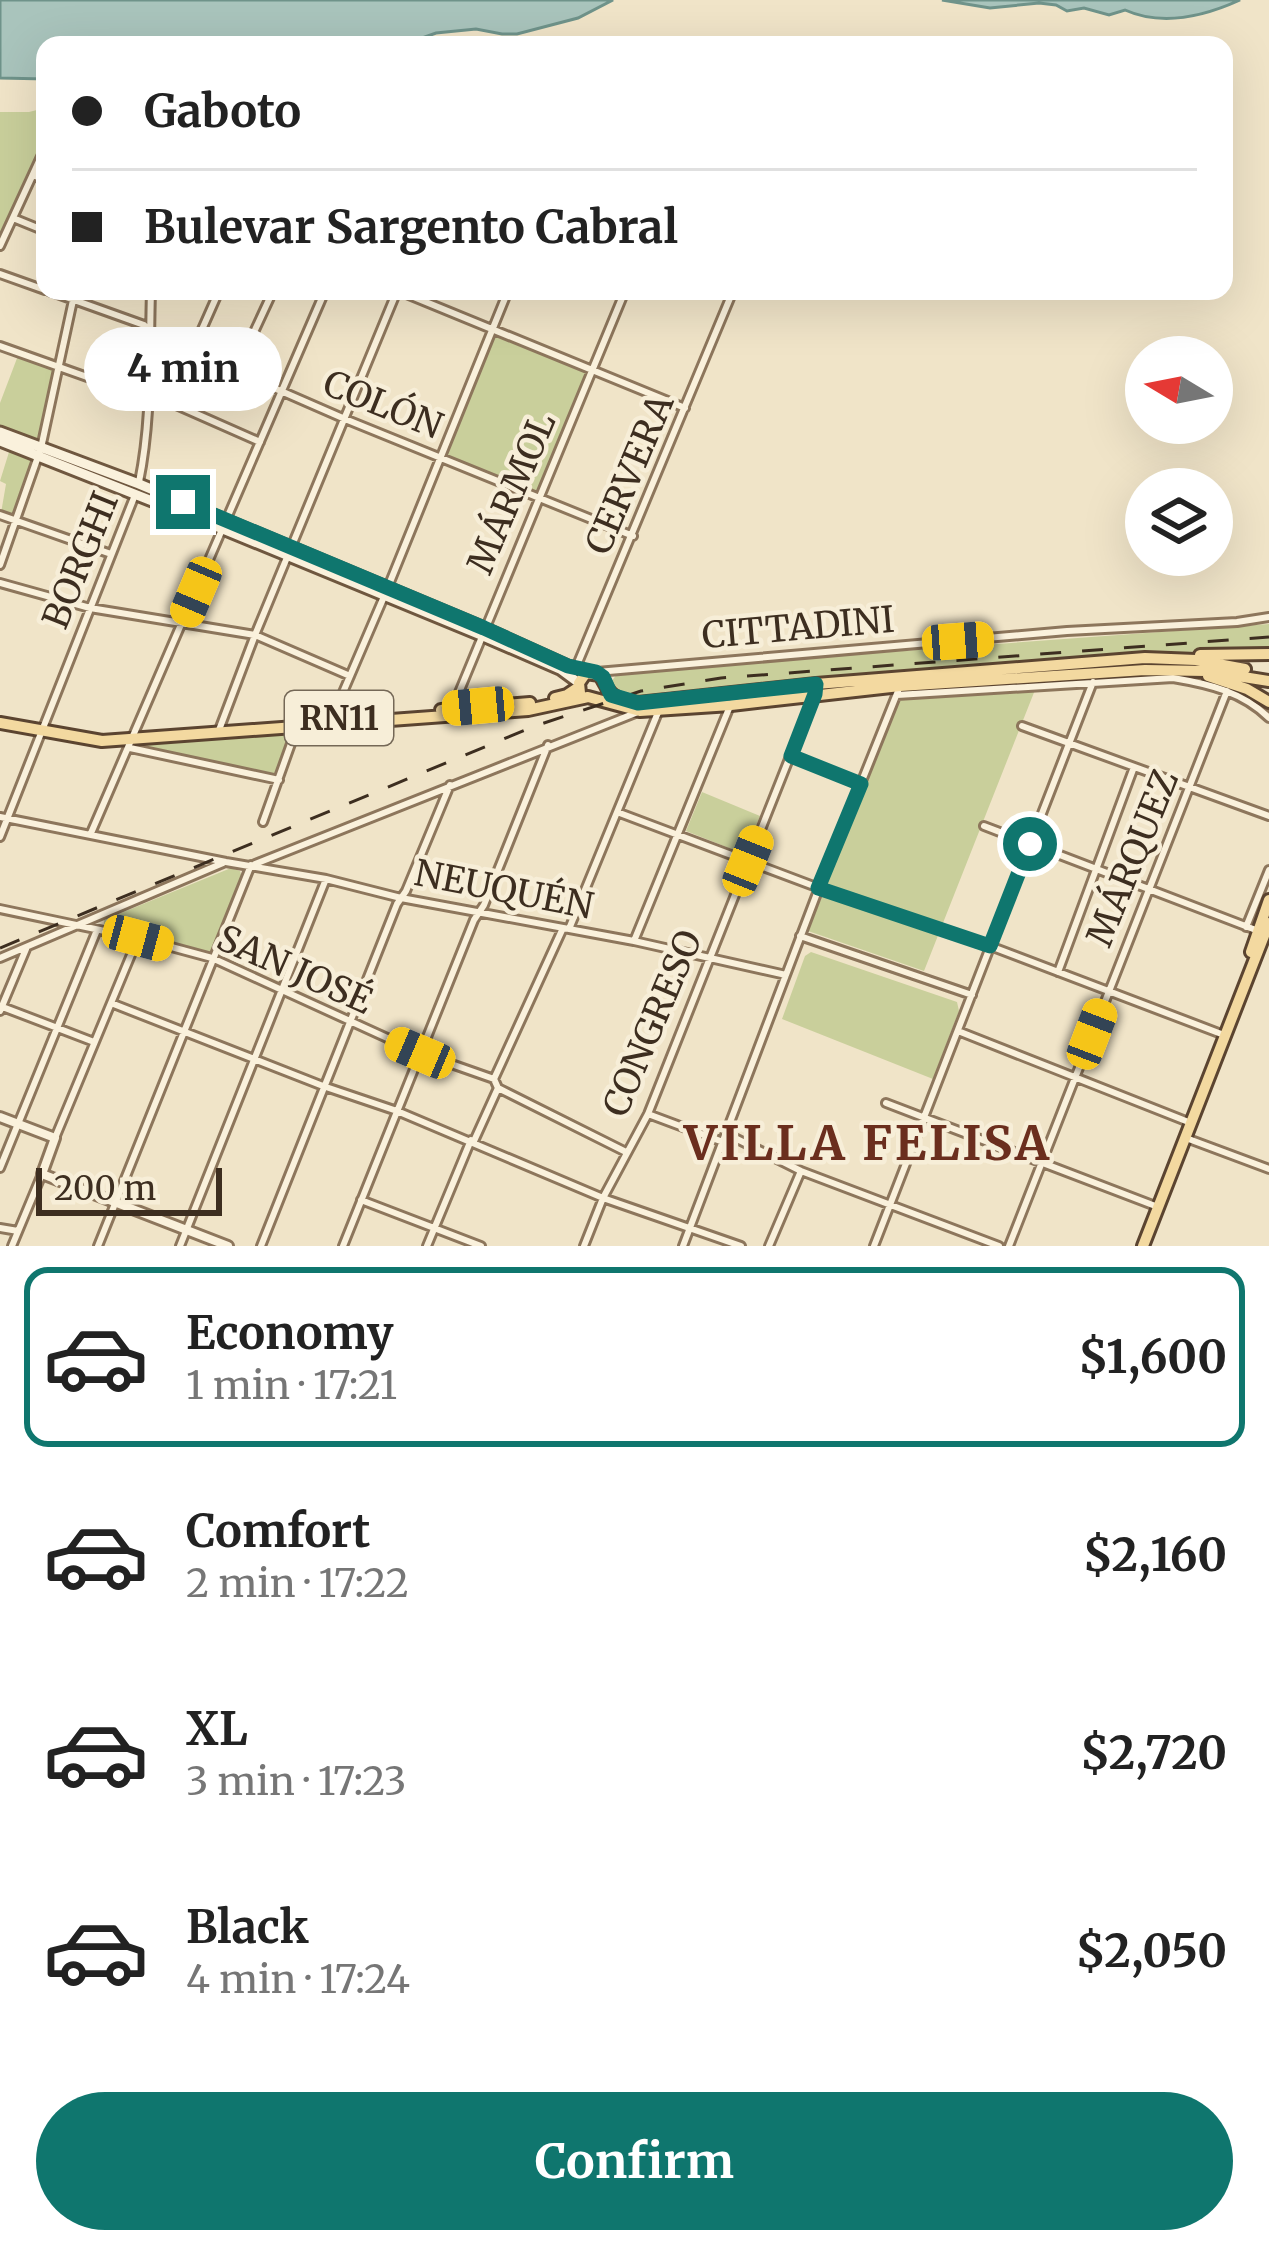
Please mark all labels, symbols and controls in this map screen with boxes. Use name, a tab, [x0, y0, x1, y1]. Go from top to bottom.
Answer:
text: Gaboto	[144, 83, 301, 139]
text: Bulevar Sargento Cabral	[144, 199, 678, 255]
callout: 4 min	[84, 328, 282, 412]
north arrow	[1125, 336, 1233, 444]
map controls	[1125, 336, 1233, 576]
text: 4 min	[127, 344, 239, 393]
street label: COLÓN	[317, 359, 449, 449]
street label: CERVERA	[576, 387, 684, 561]
street label: MÁRMOL	[456, 405, 566, 581]
button: layers	[1125, 468, 1233, 576]
route end	[156, 475, 210, 529]
street label: BORGHI	[33, 485, 128, 635]
car	[165, 552, 227, 632]
street label: CITTADINI	[700, 597, 896, 658]
car	[921, 621, 995, 661]
car	[441, 685, 515, 727]
road number: RN11	[285, 691, 393, 745]
street label: MÁRQUEZ	[1076, 763, 1188, 953]
route start	[1003, 817, 1057, 871]
car	[718, 821, 778, 901]
street label: NEUQUÉN	[411, 848, 598, 929]
car	[99, 911, 177, 965]
street label: SAN JOSÉ	[210, 913, 380, 1024]
street label: CONGRESO	[593, 923, 712, 1123]
car	[1062, 994, 1122, 1074]
car	[380, 1022, 460, 1084]
district label: VILLA FELISA	[683, 1113, 1052, 1173]
scale bar	[36, 1162, 222, 1215]
text: 200 m	[54, 1168, 156, 1209]
icon: car	[42, 1303, 150, 1411]
text: Economy	[186, 1305, 394, 1361]
text: $1,600	[1078, 1329, 1227, 1385]
text: 1 min · 17:21	[186, 1361, 397, 1410]
icon: car	[42, 1501, 150, 1609]
text: Comfort	[186, 1503, 370, 1559]
text: $2,160	[1083, 1527, 1227, 1583]
text: 2 min · 17:22	[186, 1559, 409, 1608]
icon: car	[42, 1699, 150, 1807]
text: XL	[186, 1701, 248, 1757]
text: $2,720	[1080, 1725, 1227, 1781]
text: 3 min · 17:23	[186, 1757, 406, 1806]
icon: car	[42, 1897, 150, 2005]
text: Black	[186, 1899, 309, 1955]
text: $2,050	[1075, 1923, 1227, 1979]
text: 4 min · 17:24	[186, 1955, 410, 2004]
button: Confirm	[36, 2092, 1233, 2230]

